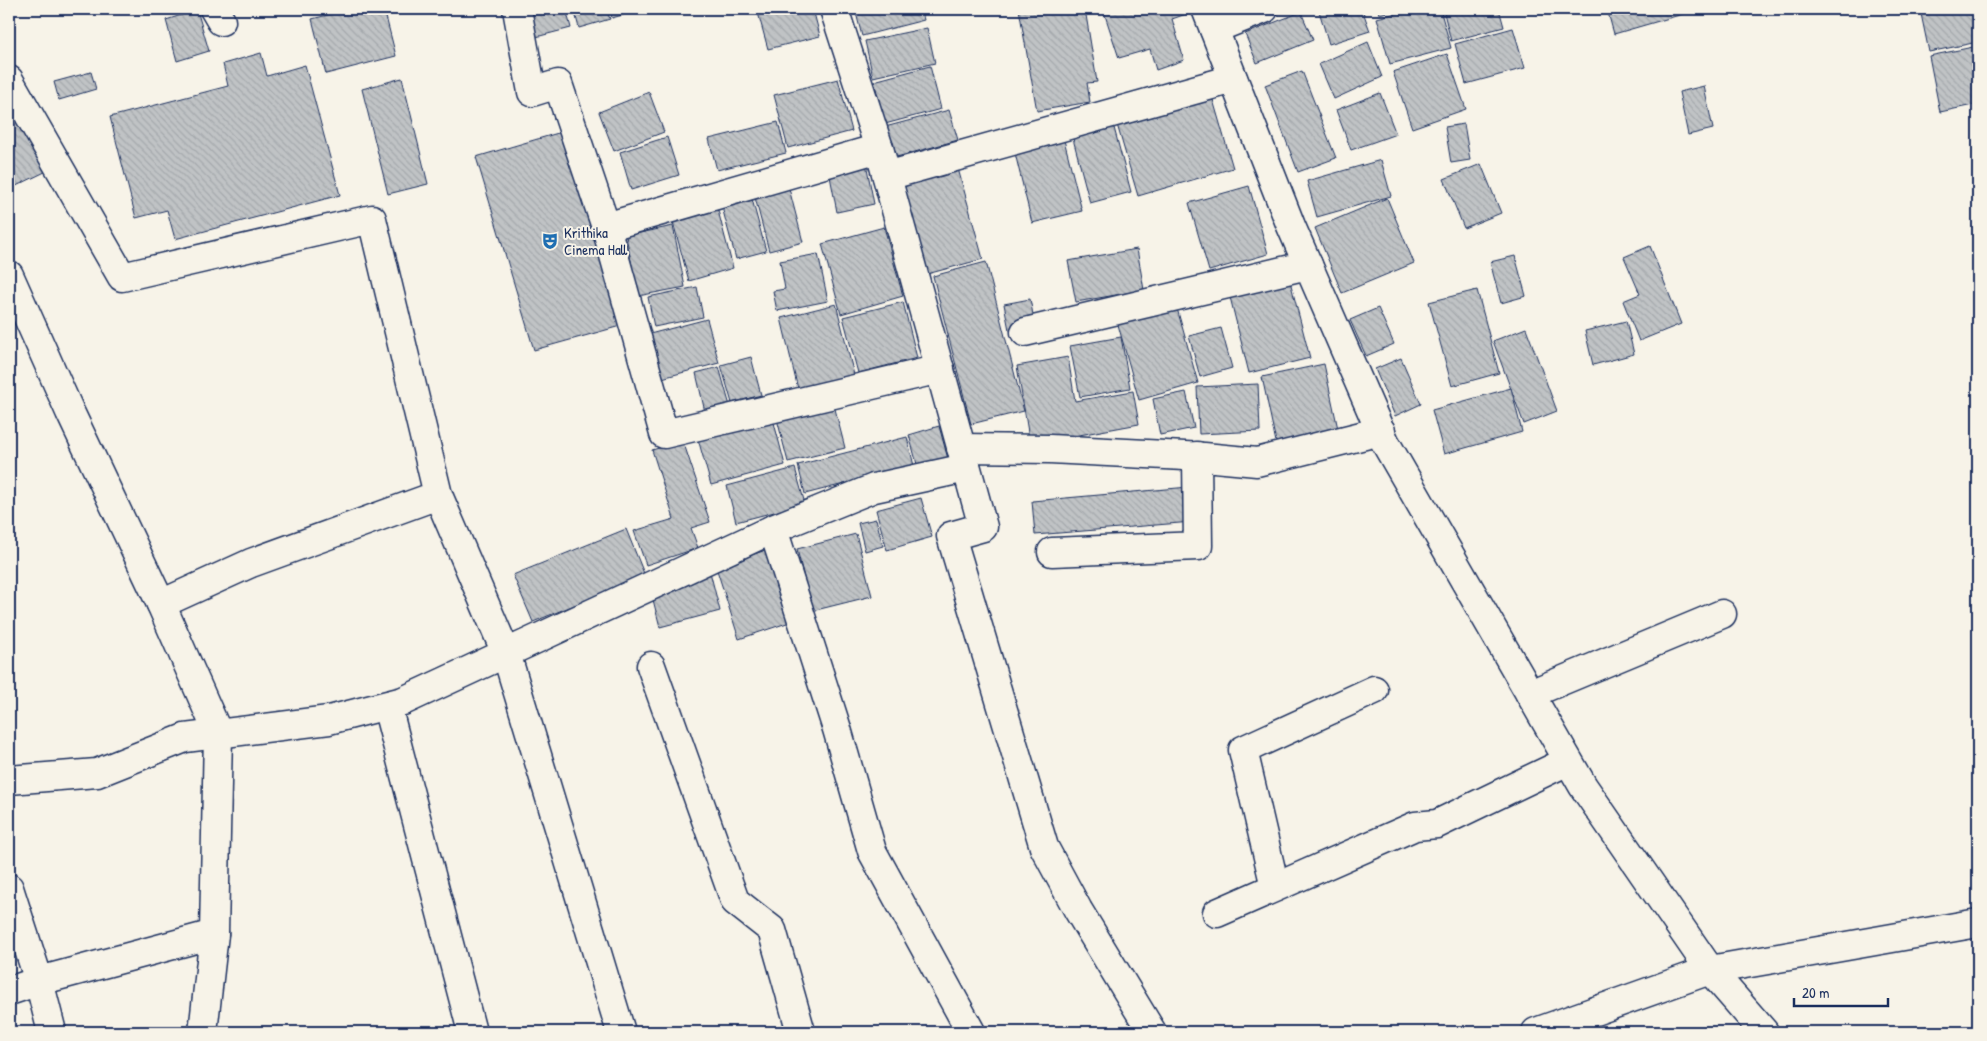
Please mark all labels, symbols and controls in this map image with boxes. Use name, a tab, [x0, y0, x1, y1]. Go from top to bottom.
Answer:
place label: Krithika Cinema Hall	[564, 222, 628, 260]
theatre icon: Krithika Cinema Hall	[540, 231, 560, 251]
scale bar	[1794, 976, 1888, 1008]
text: 20 m	[1802, 982, 1829, 1003]

